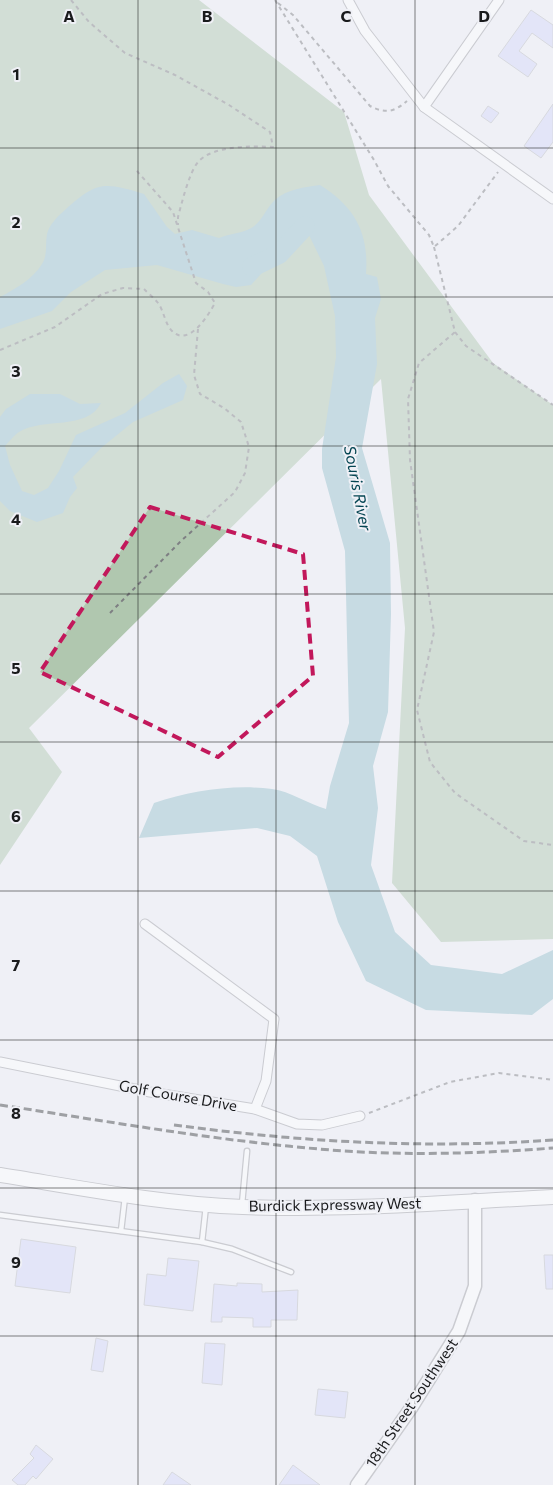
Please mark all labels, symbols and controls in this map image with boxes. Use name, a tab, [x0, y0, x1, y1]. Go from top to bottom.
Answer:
text: A	[63, 6, 75, 25]
text: B	[202, 6, 213, 25]
text: C	[341, 6, 352, 25]
text: D	[478, 6, 490, 25]
text: 1	[12, 64, 20, 83]
text: 2	[11, 212, 21, 231]
text: 3	[11, 361, 21, 380]
water label: Souris River	[341, 444, 376, 533]
text: 4	[11, 509, 21, 528]
text: 5	[11, 658, 21, 677]
text: 6	[11, 806, 21, 825]
text: 7	[12, 955, 21, 974]
street label: Golf Course Drive	[118, 1076, 239, 1114]
text: 8	[11, 1103, 21, 1122]
street label: Burdick Expressway West	[248, 1193, 422, 1215]
text: 9	[11, 1252, 21, 1271]
street label: 18th Street Southwest	[361, 1335, 461, 1470]

